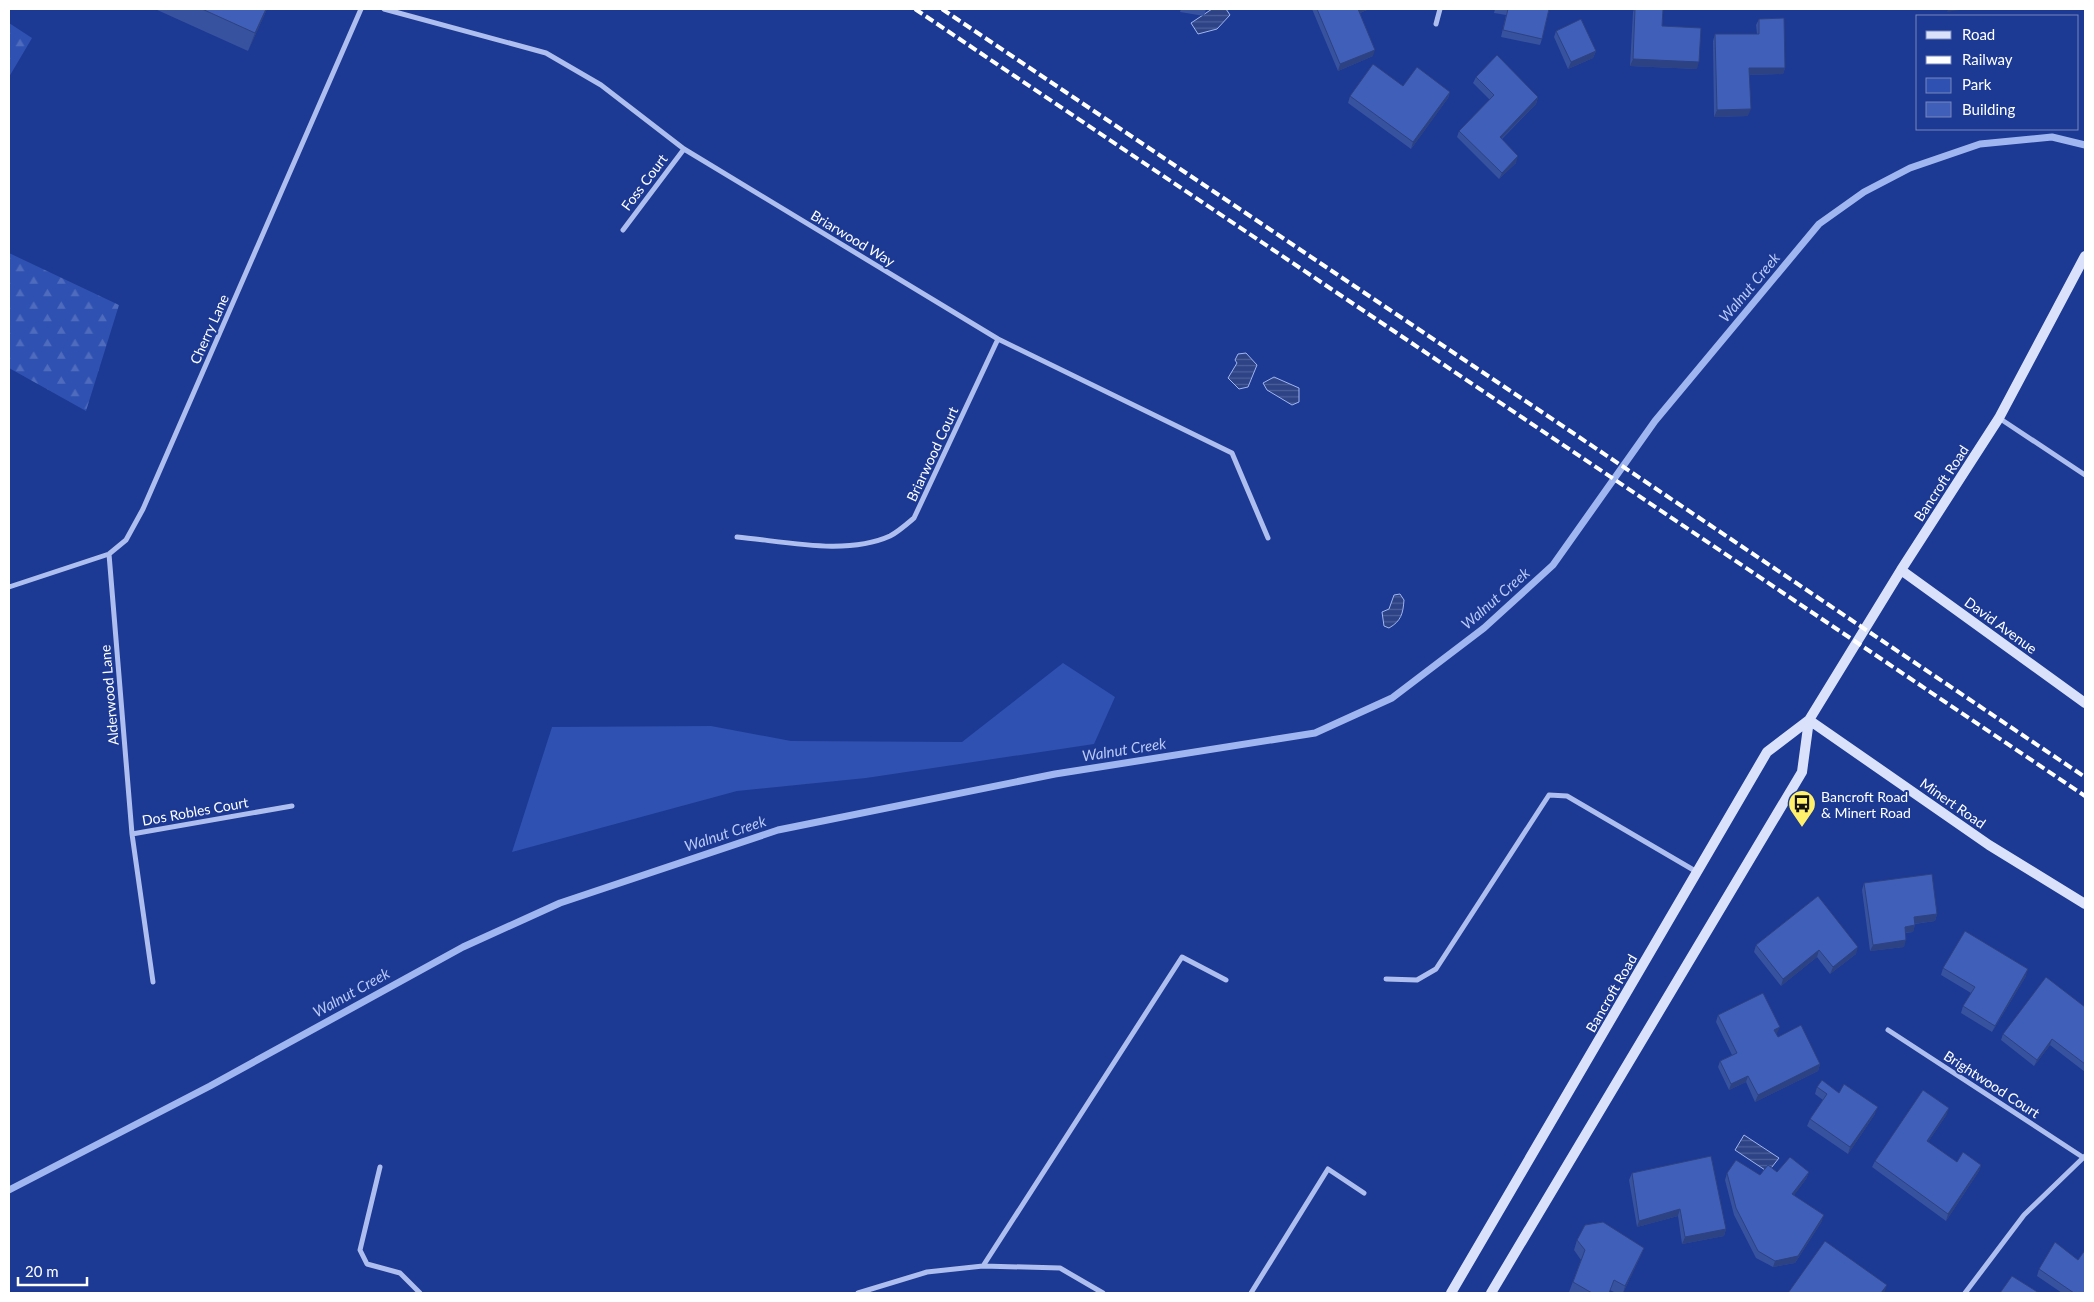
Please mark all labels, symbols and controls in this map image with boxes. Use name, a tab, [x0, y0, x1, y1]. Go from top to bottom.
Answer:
legend	[1916, 15, 2079, 130]
text: Road	[1962, 25, 1995, 43]
text: Railway	[1962, 50, 2013, 68]
text: Park	[1962, 75, 1992, 93]
text: Building	[1962, 100, 2015, 118]
street label: Foss Court	[617, 151, 671, 213]
street label: Briarwood Way	[808, 206, 899, 270]
water label: Walnut Creek	[1715, 248, 1784, 325]
street label: Cherry Lane	[186, 291, 232, 367]
street label: Briarwood Court	[903, 404, 961, 504]
street label: Bancroft Road	[1910, 442, 1972, 524]
water label: Walnut Creek	[1457, 563, 1534, 633]
street label: David Avenue	[1962, 593, 2040, 657]
street label: Alderwood Lane	[96, 644, 122, 746]
water label: Walnut Creek	[1081, 733, 1168, 765]
street label: Minert Road	[1917, 774, 1989, 832]
place label: Bancroft Road & Minert Road	[1821, 788, 1911, 821]
bus stop icon: Bancroft Road & Minert Road	[1787, 789, 1817, 828]
street label: Dos Robles Court	[141, 793, 249, 829]
water label: Walnut Creek	[682, 811, 769, 855]
street label: Bancroft Road	[1582, 951, 1640, 1035]
water label: Walnut Creek	[310, 963, 393, 1020]
street label: Brightwood Court	[1941, 1047, 2043, 1121]
scale bar	[18, 1254, 86, 1286]
text: 20 m	[25, 1262, 59, 1280]

